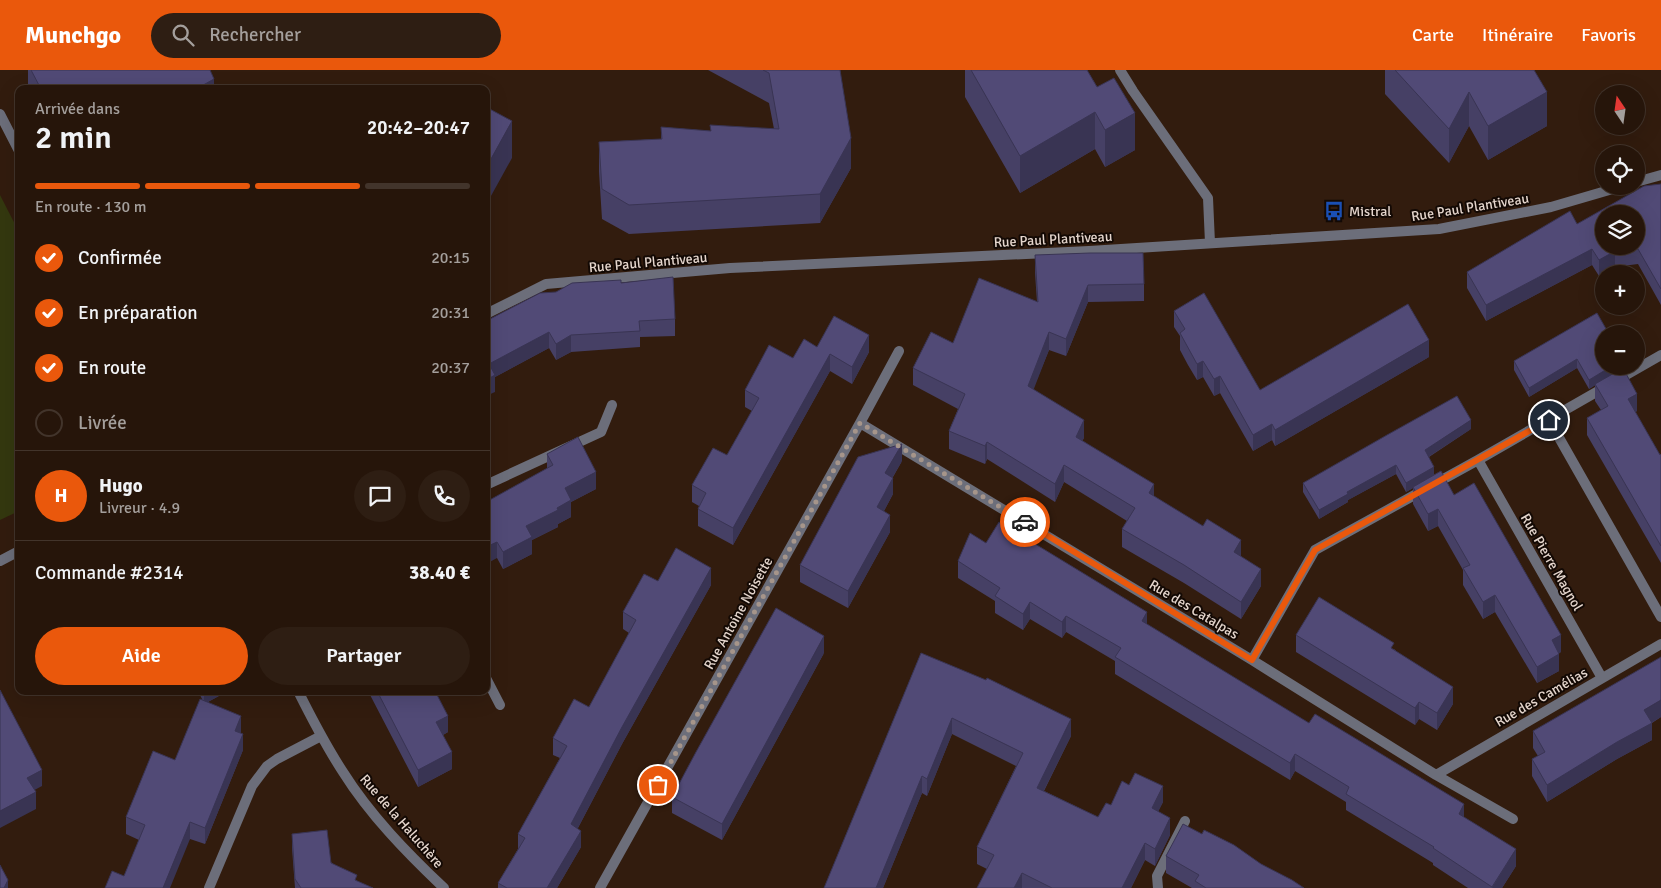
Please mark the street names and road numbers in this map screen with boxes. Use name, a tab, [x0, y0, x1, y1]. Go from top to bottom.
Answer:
street label: Rue Paul Plantiveau	[1410, 190, 1530, 225]
street label: Rue Paul Plantiveau	[993, 228, 1113, 251]
street label: Rue Paul Plantiveau	[588, 249, 708, 276]
street label: Rue Pierre Magnol	[1517, 511, 1586, 614]
street label: Rue Antoine Noisette	[700, 554, 776, 672]
street label: Rue des Catalpas	[1146, 576, 1242, 643]
street label: Rue des Camélias	[1492, 664, 1591, 731]
street label: Rue de la Haluchère	[356, 771, 447, 872]

